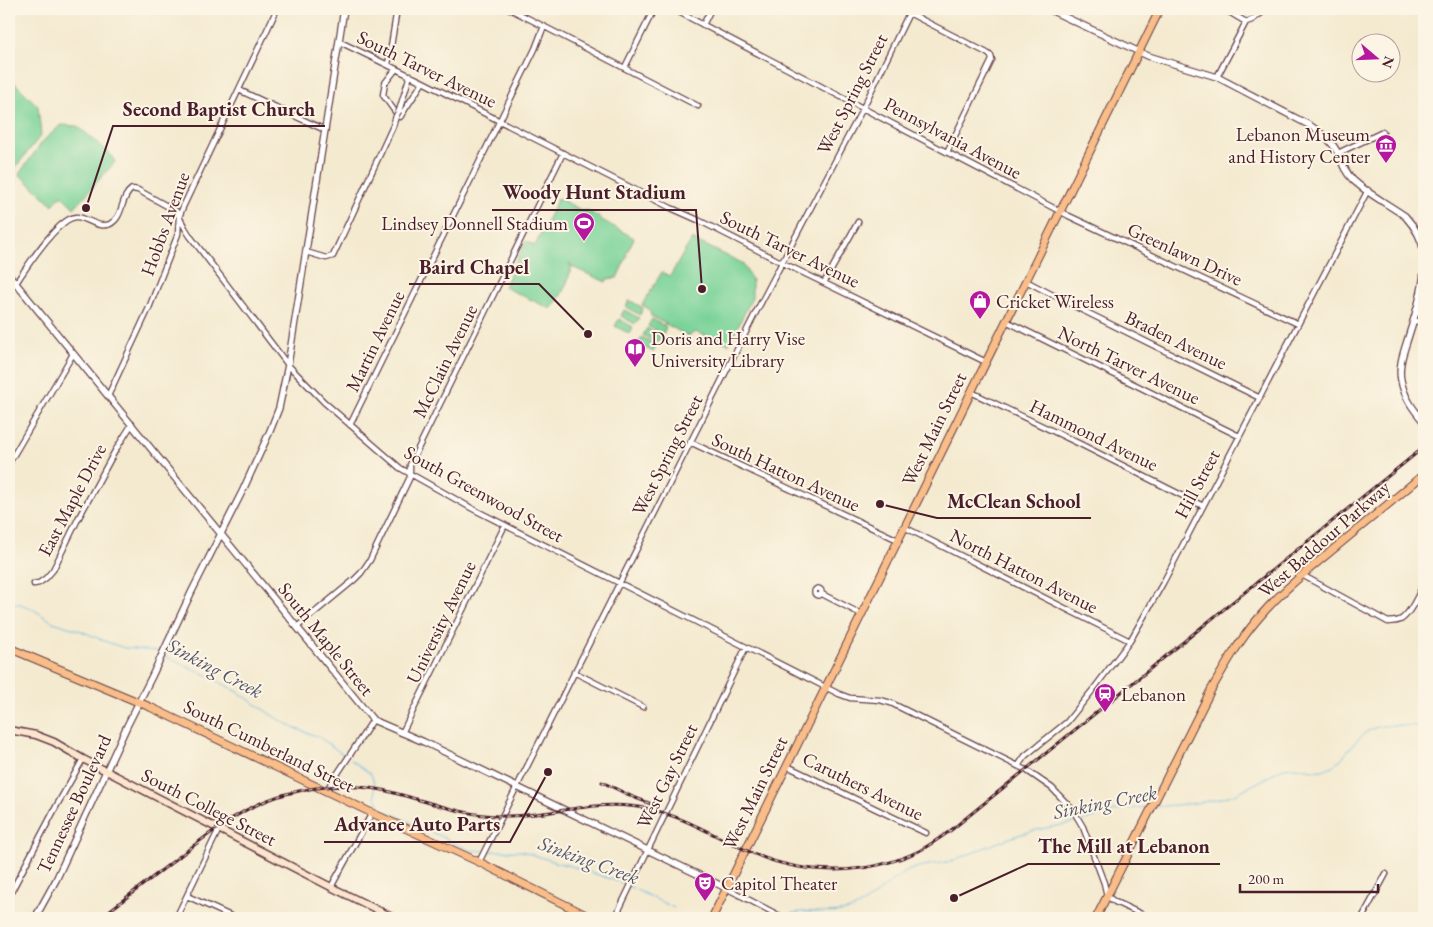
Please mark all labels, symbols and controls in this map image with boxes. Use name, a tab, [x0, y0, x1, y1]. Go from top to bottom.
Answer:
street label: South Tarver Avenue	[353, 24, 501, 114]
street label: West Spring Street	[811, 29, 893, 159]
north arrow	[1350, 32, 1400, 82]
text: N	[1378, 54, 1399, 71]
callout: Second Baptist Church	[113, 91, 325, 126]
street label: Pennsylvania Avenue	[880, 91, 1026, 185]
text: Second Baptist Church	[123, 96, 315, 122]
place label: Lebanon Museum and History Center	[1228, 122, 1371, 169]
museum icon: Lebanon Museum and History Center	[1374, 133, 1398, 164]
street label: Hobbs Avenue	[135, 169, 195, 279]
callout: Woody Hunt Stadium	[492, 175, 696, 210]
text: Woody Hunt Stadium	[502, 179, 686, 205]
street label: South Tarver Avenue	[716, 204, 864, 294]
place label: Lindsey Donnell Stadium	[381, 211, 568, 236]
sports icon: Lindsey Donnell Stadium	[572, 211, 596, 242]
street label: Greenlawn Drive	[1123, 216, 1247, 292]
callout: Baird Chapel	[409, 249, 539, 284]
text: Baird Chapel	[419, 254, 529, 280]
street label: Martin Avenue	[340, 286, 410, 396]
shop icon: Cricket Wireless	[968, 289, 992, 320]
place label: Cricket Wireless	[996, 289, 1114, 314]
street label: McClain Avenue	[407, 300, 483, 422]
street label: Braden Avenue	[1121, 305, 1231, 375]
street label: North Tarver Avenue	[1054, 320, 1204, 410]
place label: Doris and Harry Vise University Library	[651, 326, 805, 373]
library icon: Doris and Harry Vise University Library	[623, 337, 647, 368]
street label: West Main Street	[896, 368, 972, 490]
street label: West Spring Street	[626, 390, 708, 520]
street label: Hammond Avenue	[1026, 393, 1162, 477]
street label: South Hatton Avenue	[708, 427, 864, 517]
street label: East Maple Drive	[32, 439, 112, 561]
street label: South Greenwood Street	[400, 440, 568, 548]
street label: Hill Street	[1168, 445, 1226, 523]
street label: West Baddour Parkway	[1253, 474, 1396, 603]
callout: McClean School	[937, 483, 1091, 518]
text: McClean School	[947, 488, 1081, 514]
street label: North Hatton Avenue	[946, 523, 1102, 619]
street label: University Avenue	[400, 556, 482, 688]
street label: South Maple Street	[272, 577, 380, 701]
water label: Sinking Creek	[162, 631, 267, 704]
station icon: Lebanon	[1093, 682, 1117, 713]
place label: Lebanon	[1121, 682, 1186, 707]
street label: South Cumberland Street	[179, 694, 359, 798]
street label: West Gay Street	[631, 719, 703, 833]
street label: Tennessee Boulevard	[31, 730, 117, 877]
street label: West Main Street	[717, 732, 793, 854]
street label: Caruthers Avenue	[798, 746, 928, 826]
street label: South College Street	[137, 762, 281, 852]
water label: Sinking Creek	[1050, 779, 1159, 825]
callout: Advance Auto Parts	[324, 807, 510, 842]
text: Advance Auto Parts	[333, 811, 500, 837]
water label: Sinking Creek	[534, 829, 643, 890]
callout: The Mill at Lebanon	[1028, 829, 1220, 864]
text: The Mill at Lebanon	[1038, 833, 1210, 859]
scale bar	[1240, 862, 1378, 894]
text: 200 m	[1248, 869, 1285, 888]
theatre icon: Capitol Theater	[693, 871, 717, 902]
place label: Capitol Theater	[721, 871, 838, 896]

